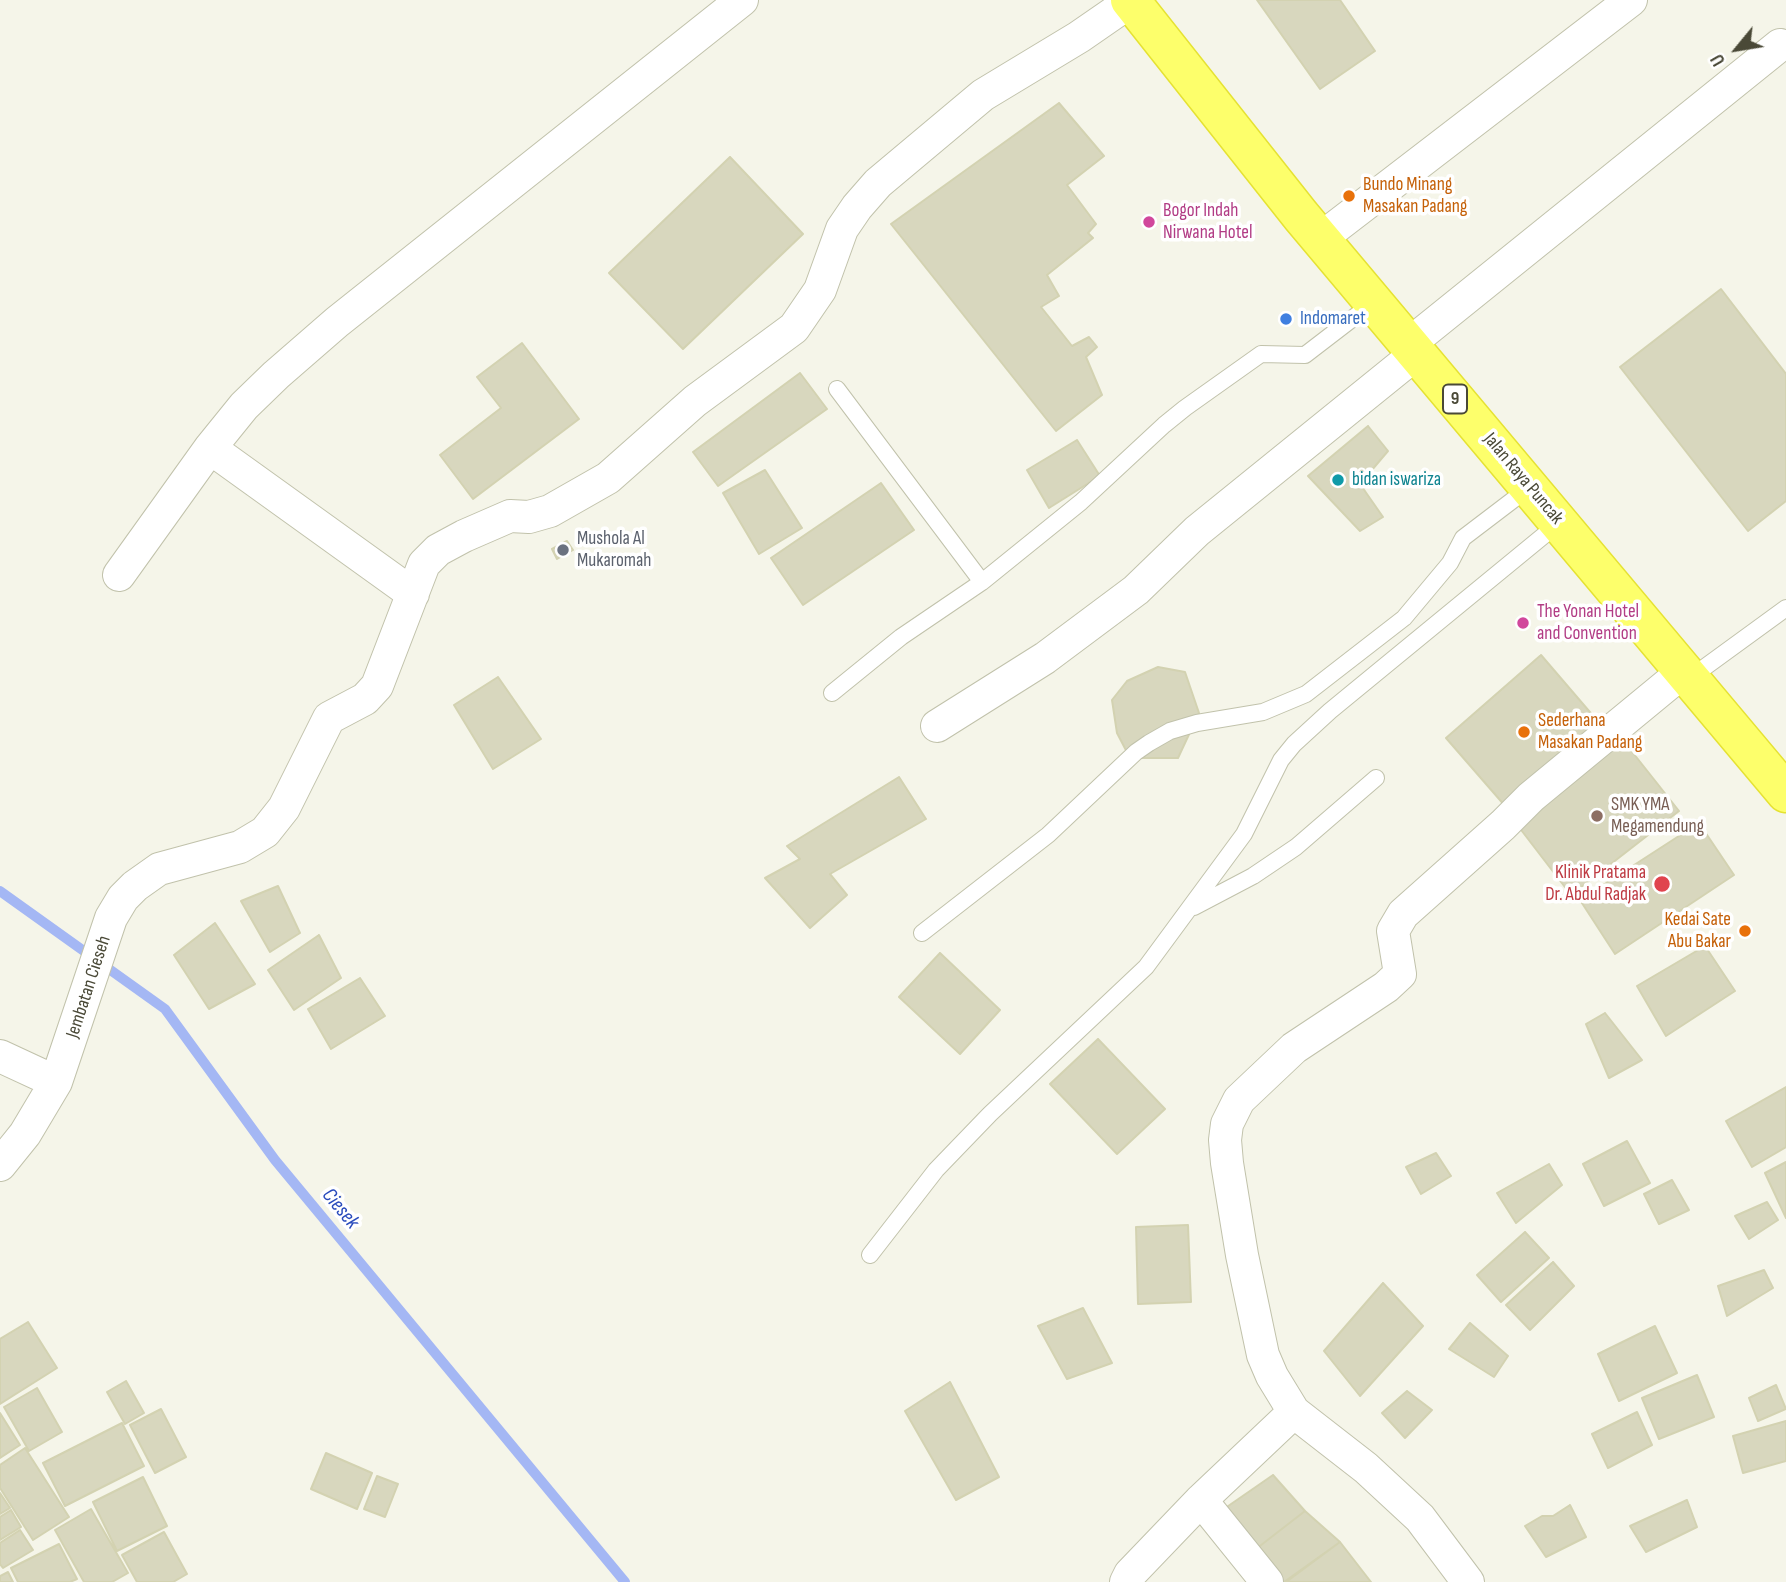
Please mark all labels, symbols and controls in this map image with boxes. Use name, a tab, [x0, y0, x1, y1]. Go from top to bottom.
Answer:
north arrow	[1702, 14, 1772, 84]
text: U	[1706, 50, 1731, 70]
place label: Bundo Minang Masakan Padang	[1363, 174, 1467, 218]
marker: Bundo Minang Masakan Padang	[1341, 188, 1357, 204]
place label: Bogor Indah Nirwana Hotel	[1163, 200, 1253, 244]
marker: Bogor Indah Nirwana Hotel	[1141, 214, 1157, 230]
place label: Indomaret	[1300, 308, 1366, 330]
marker: Indomaret	[1278, 311, 1294, 327]
road number: 9	[1443, 384, 1467, 414]
street label: Jalan Raya Puncak	[1478, 429, 1568, 529]
place label: bidan iswariza	[1352, 469, 1441, 491]
marker: bidan iswariza	[1330, 472, 1346, 488]
place label: Mushola Al Mukaromah	[577, 528, 651, 572]
marker: Mushola Al Mukaromah	[555, 542, 571, 558]
place label: The Yonan Hotel and Convention	[1537, 601, 1639, 645]
marker: The Yonan Hotel and Convention	[1515, 615, 1531, 631]
place label: Sederhana Masakan Padang	[1538, 710, 1642, 754]
marker: Sederhana Masakan Padang	[1516, 724, 1532, 740]
place label: SMK YMA Megamendung	[1611, 794, 1704, 838]
marker: SMK YMA Megamendung	[1589, 808, 1605, 824]
place label: Klinik Pratama Dr. Abdul Radjak	[1545, 862, 1646, 906]
marker: Klinik Pratama Dr. Abdul Radjak	[1652, 874, 1672, 894]
place label: Kedai Sate Abu Bakar	[1665, 909, 1731, 953]
marker: Kedai Sate Abu Bakar	[1737, 923, 1753, 939]
street label: Jembatan Cieseh	[62, 933, 116, 1041]
water label: Ciesek	[316, 1184, 364, 1234]

